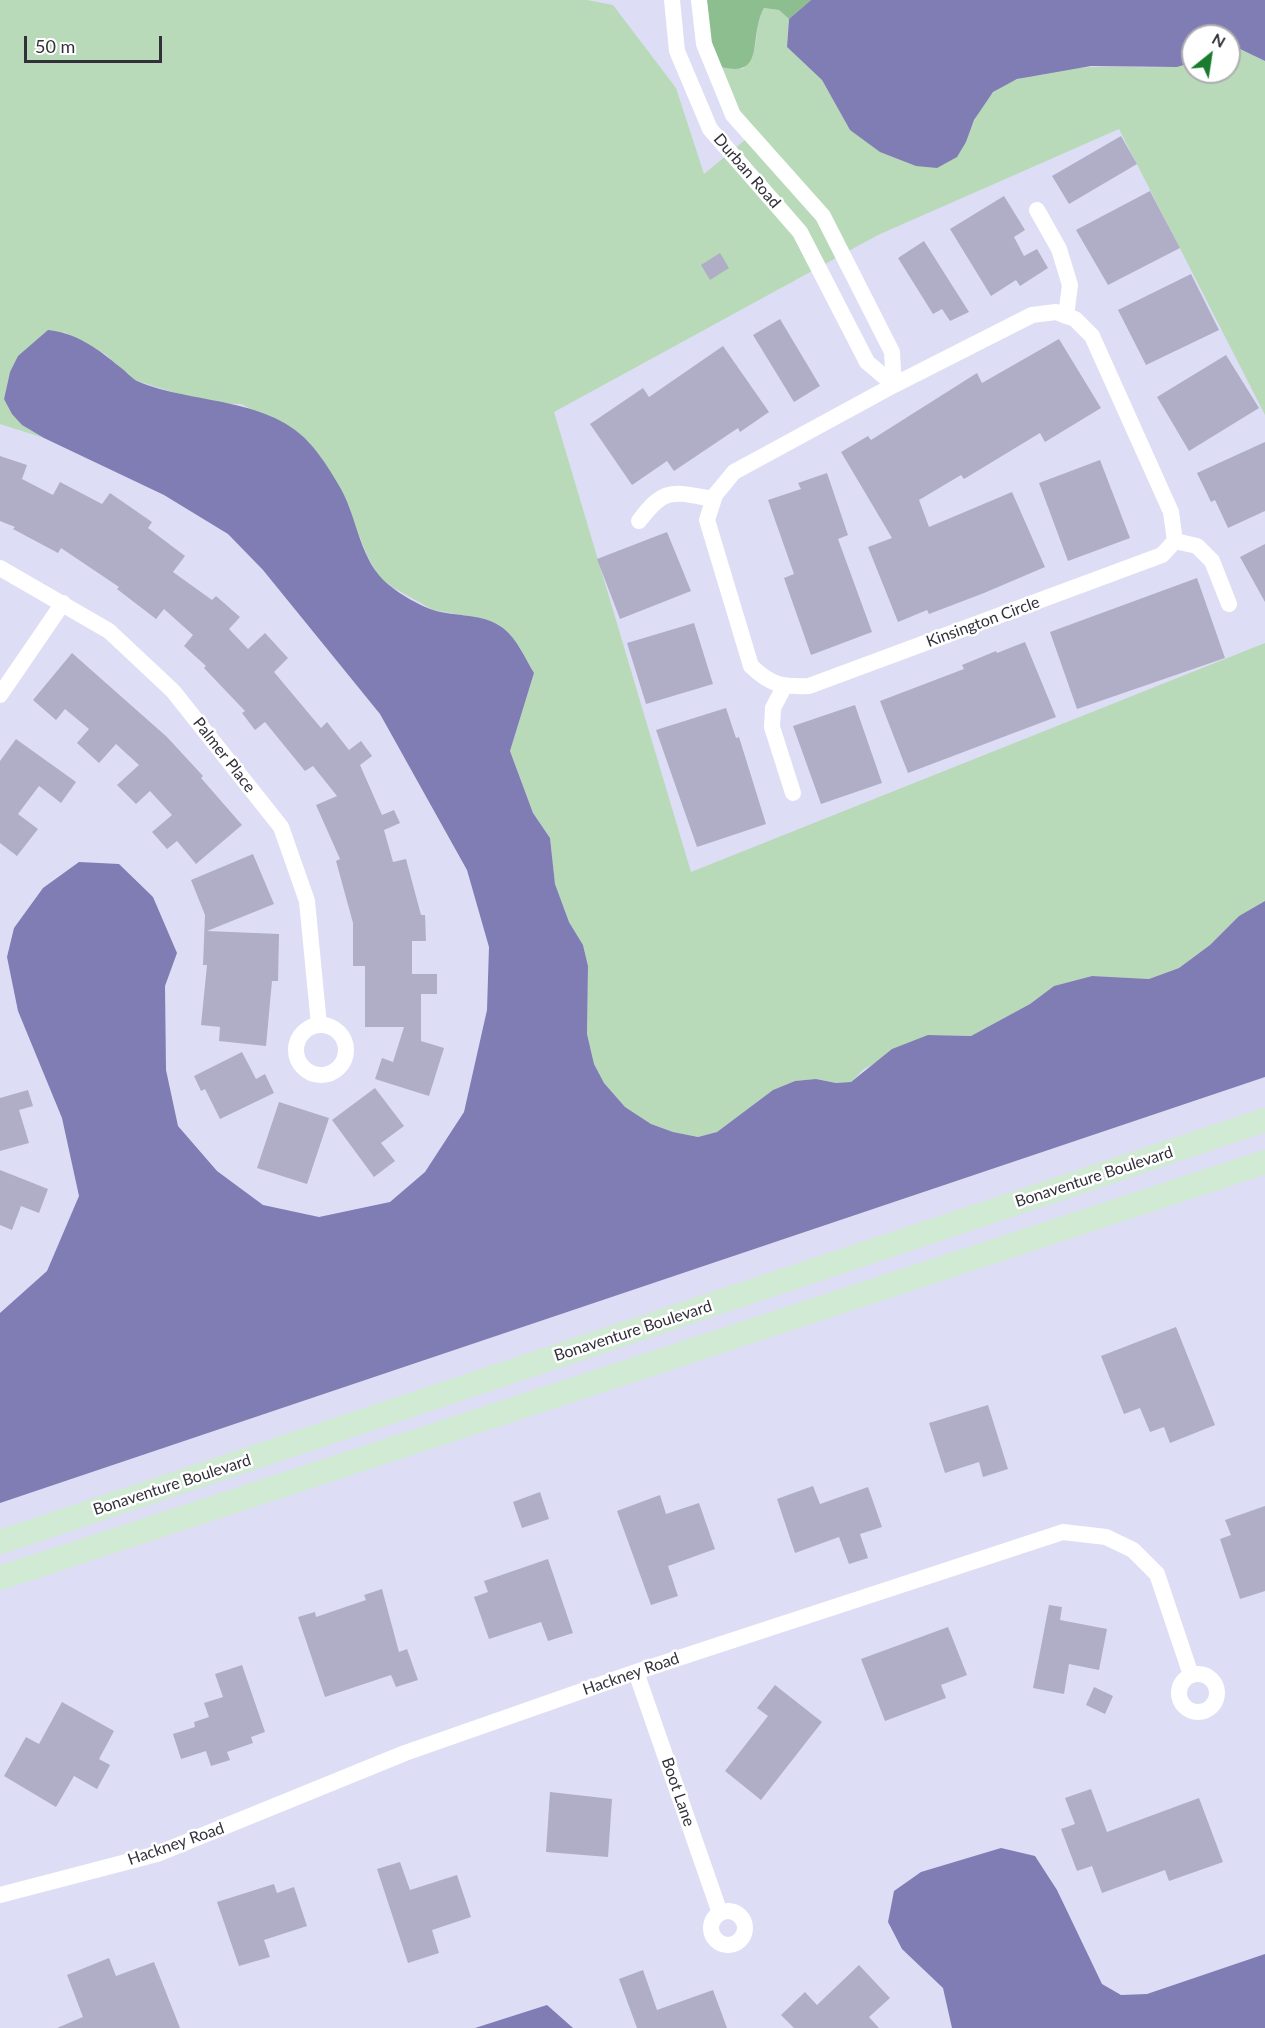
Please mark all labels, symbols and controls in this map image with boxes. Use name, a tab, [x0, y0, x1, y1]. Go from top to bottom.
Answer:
scale bar	[27, 24, 165, 62]
north arrow	[1181, 24, 1241, 84]
text: N	[1209, 28, 1229, 51]
text: 50 m	[35, 35, 75, 57]
street label: Durban Road	[710, 130, 784, 212]
street label: Kinsington Circle	[924, 593, 1042, 651]
street label: Palmer Place	[189, 714, 259, 796]
street label: Bonaventure Boulevard	[1013, 1142, 1175, 1212]
street label: Bonaventure Boulevard	[552, 1296, 714, 1366]
street label: Bonaventure Boulevard	[91, 1450, 253, 1520]
street label: Hackney Road	[580, 1649, 682, 1699]
street label: Boot Lane	[657, 1755, 699, 1829]
street label: Hackney Road	[125, 1819, 227, 1869]

